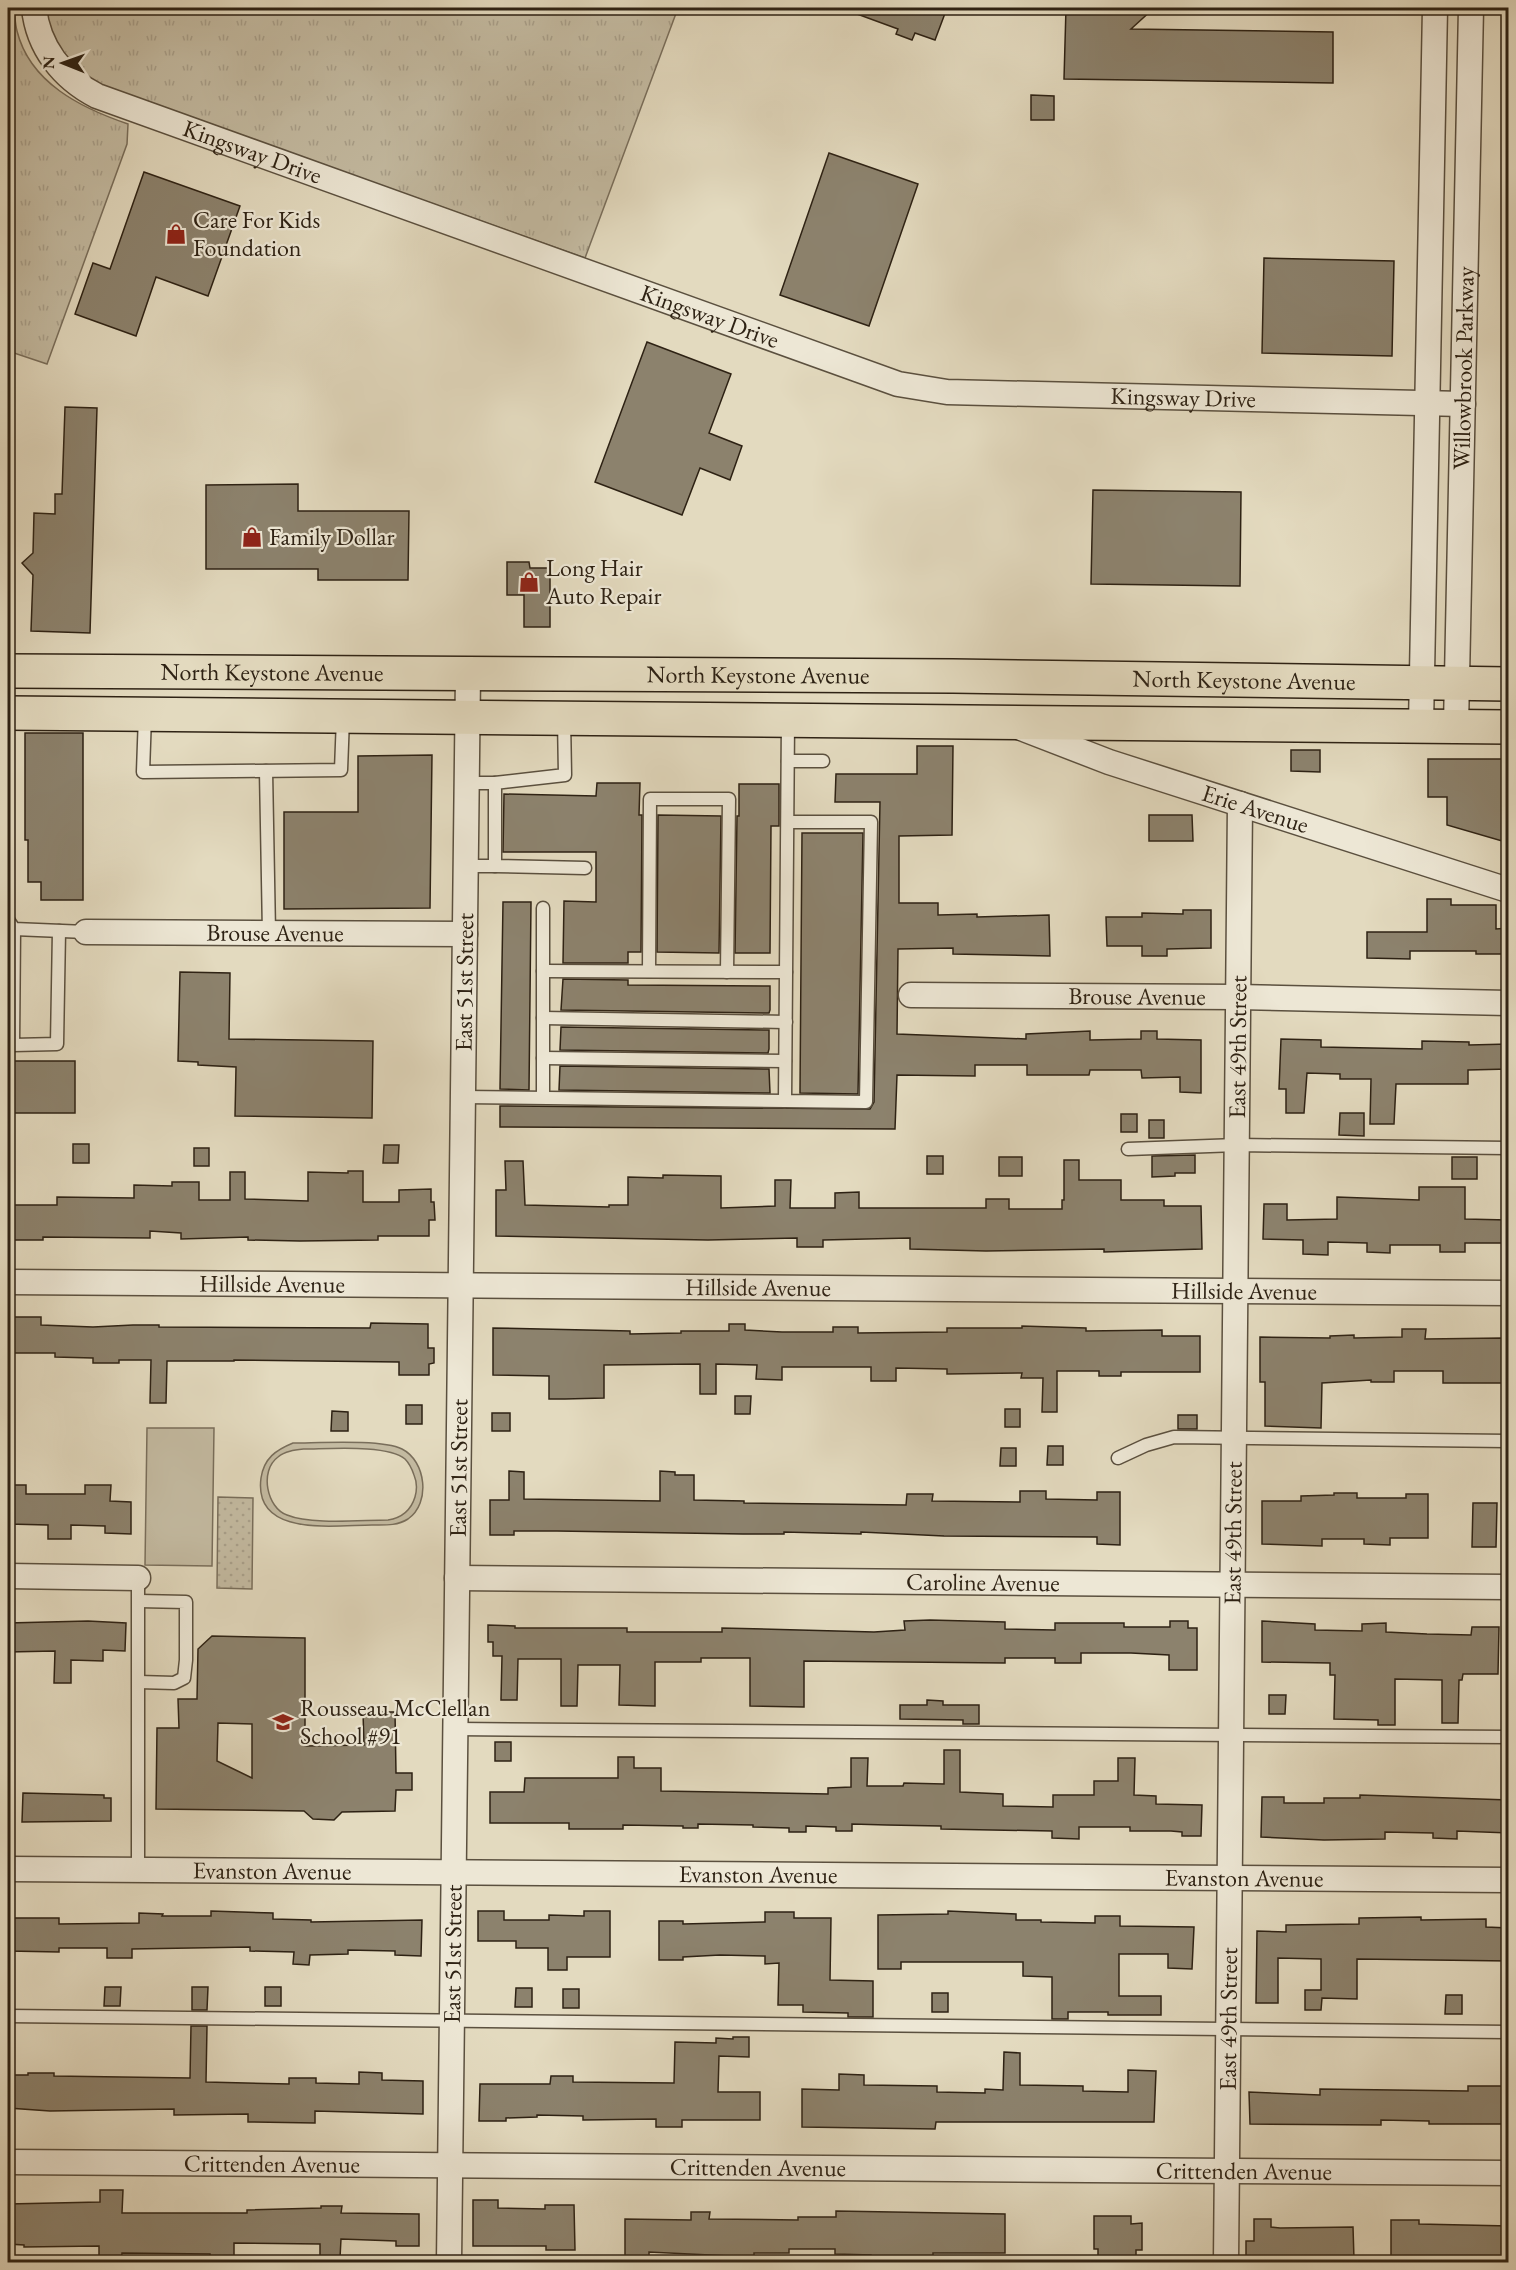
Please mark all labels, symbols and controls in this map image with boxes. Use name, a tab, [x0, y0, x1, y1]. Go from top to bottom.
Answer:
north arrow	[33, 33, 93, 93]
text: N	[38, 56, 59, 69]
street label: Kingsway Drive	[179, 112, 326, 191]
place label: Care For Kids Foundation	[193, 204, 320, 263]
shop icon: Care For Kids Foundation	[164, 222, 188, 246]
street label: Willowbrook Parkway	[1445, 265, 1481, 470]
street label: Kingsway Drive	[636, 277, 783, 355]
street label: Kingsway Drive	[1110, 380, 1256, 414]
place label: Family Dollar	[269, 521, 395, 552]
shop icon: Family Dollar	[240, 525, 264, 549]
place label: Long Hair Auto Repair	[545, 552, 661, 611]
shop icon: Long Hair Auto Repair	[517, 570, 541, 594]
street label: North Keystone Avenue	[160, 656, 384, 688]
street label: North Keystone Avenue	[646, 658, 870, 691]
street label: North Keystone Avenue	[1132, 663, 1356, 697]
street label: Erie Avenue	[1198, 777, 1313, 840]
street label: East 51st Street	[447, 912, 480, 1052]
street label: Brouse Avenue	[206, 917, 344, 948]
street label: East 49th Street	[1221, 975, 1253, 1119]
street label: Brouse Avenue	[1068, 980, 1206, 1012]
street label: Hillside Avenue	[199, 1267, 345, 1299]
street label: Hillside Avenue	[685, 1271, 831, 1303]
street label: Hillside Avenue	[1171, 1275, 1317, 1307]
street label: East 51st Street	[442, 1398, 474, 1538]
street label: East 49th Street	[1216, 1461, 1249, 1605]
street label: Caroline Avenue	[906, 1566, 1060, 1598]
place label: Rousseau McClellan School #91	[300, 1692, 491, 1751]
school or university icon: Rousseau McClellan School #91	[271, 1710, 295, 1734]
street label: Evanston Avenue	[192, 1854, 352, 1887]
street label: Evanston Avenue	[678, 1858, 838, 1890]
street label: Evanston Avenue	[1164, 1861, 1324, 1894]
street label: East 51st Street	[436, 1884, 469, 2024]
street label: East 49th Street	[1212, 1947, 1244, 2091]
street label: Crittenden Avenue	[184, 2147, 360, 2180]
street label: Crittenden Avenue	[670, 2151, 846, 2183]
street label: Crittenden Avenue	[1156, 2154, 1332, 2187]

